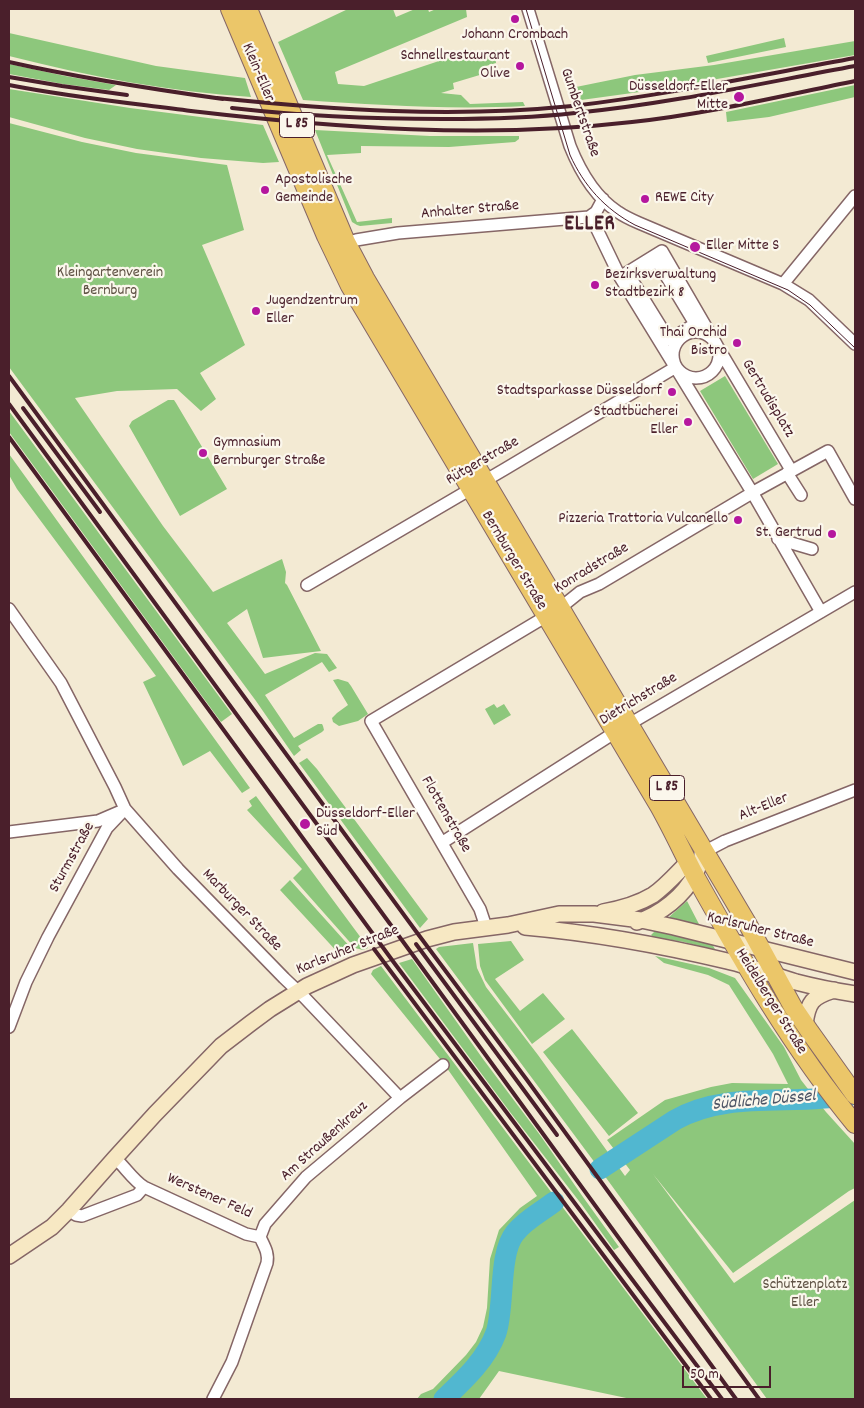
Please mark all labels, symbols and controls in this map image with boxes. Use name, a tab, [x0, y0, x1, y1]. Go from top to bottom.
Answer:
marker: Johann Crombach	[509, 13, 521, 25]
place label: Johann Crombach	[462, 26, 568, 46]
street label: Klein-Eller	[236, 41, 278, 105]
place label: Schnellrestaurant Olive	[400, 47, 510, 85]
marker: Schnellrestaurant Olive	[514, 60, 526, 72]
street label: Gumbertstraße	[555, 66, 603, 160]
place label: Düsseldorf-Eller Mitte	[629, 78, 728, 116]
marker: Düsseldorf-Eller Mitte	[732, 90, 746, 104]
road number: L 85	[280, 112, 314, 138]
place label: Apostolische Gemeinde	[275, 171, 352, 209]
marker: Apostolische Gemeinde	[259, 184, 271, 196]
place label: REWE City	[655, 189, 713, 209]
marker: REWE City	[639, 193, 651, 205]
street label: Anhalter Straße	[420, 197, 520, 225]
district label: ELLER	[564, 213, 616, 239]
place label: Eller Mitte S	[706, 237, 779, 257]
marker: Eller Mitte S	[688, 240, 702, 254]
park label: Kleingartenverein Bernburg	[57, 264, 163, 302]
place label: Bezirksverwaltung Stadtbezirk 8	[605, 266, 716, 304]
marker: Bezirksverwaltung Stadtbezirk 8	[589, 279, 601, 291]
place label: Jugendzentrum Eller	[266, 292, 358, 330]
marker: Jugendzentrum Eller	[250, 305, 262, 317]
place label: Thai Orchid Bistro	[660, 324, 727, 362]
marker: Thai Orchid Bistro	[731, 337, 743, 349]
street label: Gertrudisplatz	[736, 356, 798, 442]
place label: Stadtsparkasse Düsseldorf	[497, 382, 662, 402]
marker: Stadtsparkasse Düsseldorf	[666, 386, 678, 398]
place label: Stadtbücherei Eller	[594, 403, 678, 441]
marker: Stadtbücherei Eller	[682, 416, 694, 428]
street label: Rütgerstraße	[443, 433, 523, 491]
place label: Gymnasium Bernburger Straße	[213, 434, 325, 472]
marker: Gymnasium Bernburger Straße	[197, 447, 209, 459]
street label: Bernburger Straße	[476, 508, 550, 614]
place label: Pizzeria Trattoria Vulcanello	[558, 510, 728, 530]
marker: Pizzeria Trattoria Vulcanello	[732, 514, 744, 526]
place label: St. Gertrud	[755, 524, 822, 544]
marker: St. Gertrud	[826, 528, 838, 540]
street label: Konradstraße	[551, 539, 633, 599]
street label: Dietrichstraße	[597, 669, 681, 731]
street label: Flottenstraße	[415, 773, 475, 857]
road number: L 85	[650, 776, 684, 800]
street label: Alt-Eller	[736, 789, 792, 827]
place label: Düsseldorf-Eller Süd	[316, 805, 415, 843]
marker: Düsseldorf-Eller Süd	[298, 817, 312, 831]
street label: Sturmstraße	[46, 819, 100, 897]
street label: Marburger Straße	[197, 866, 285, 956]
street label: Karlsruher Straße	[705, 908, 815, 954]
street label: Karlsruher Straße	[294, 922, 402, 980]
street label: Heidelberger Straße	[730, 946, 810, 1058]
water label: Südliche Düssel	[711, 1087, 817, 1117]
street label: Am Straußenkreuz	[277, 1098, 373, 1186]
street label: Werstener Feld	[163, 1170, 255, 1224]
park label: Schützenplatz Eller	[763, 1276, 847, 1314]
scale bar	[684, 1356, 773, 1388]
text: 50 m	[690, 1364, 719, 1386]

